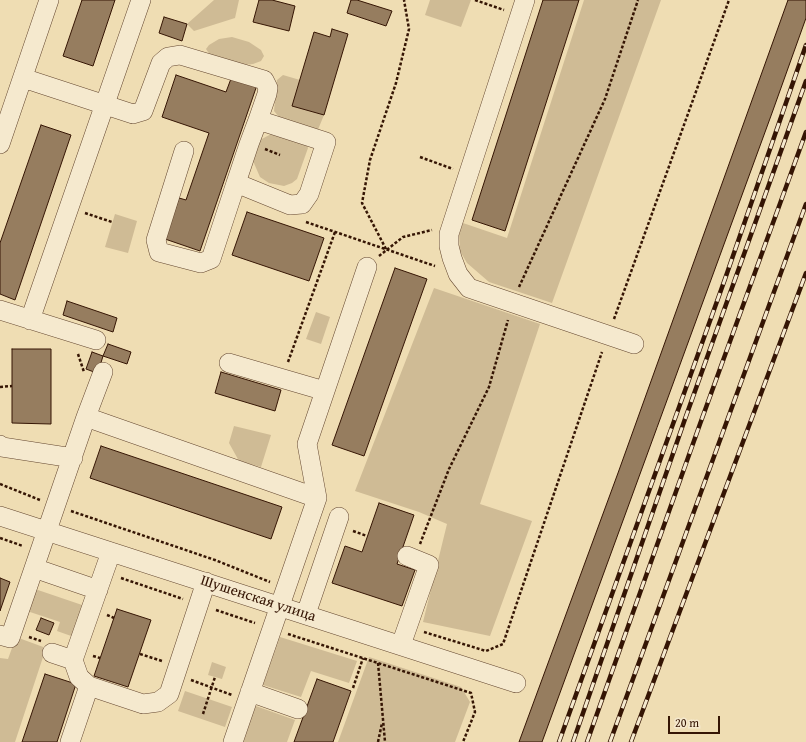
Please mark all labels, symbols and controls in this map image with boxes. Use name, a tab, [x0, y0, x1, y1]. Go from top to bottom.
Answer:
street label: Шушенская улица	[198, 572, 318, 626]
scale bar	[670, 708, 722, 734]
text: 20 m	[675, 714, 699, 731]

